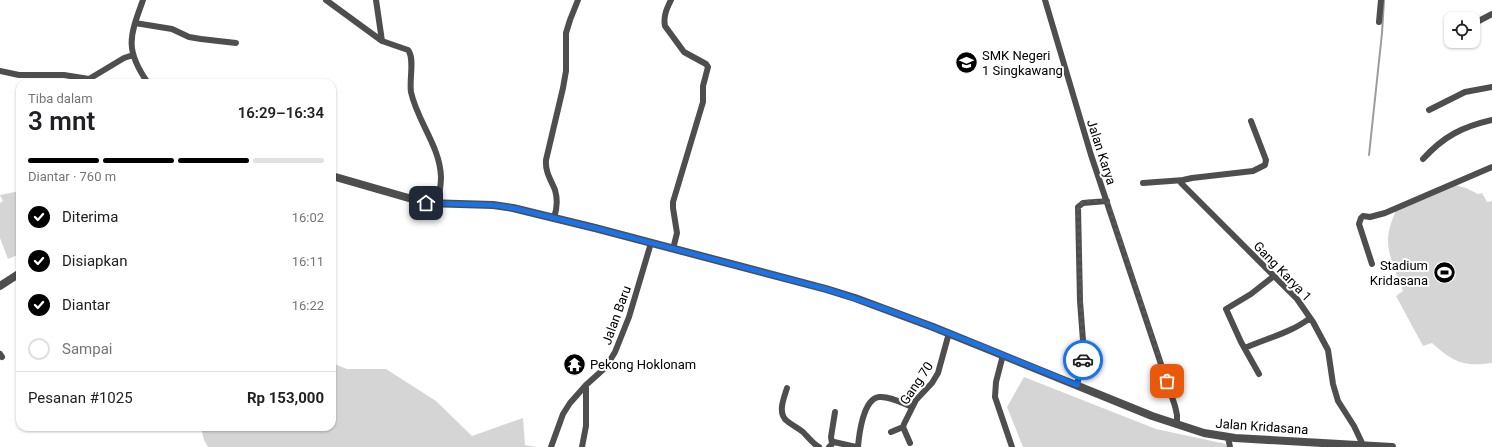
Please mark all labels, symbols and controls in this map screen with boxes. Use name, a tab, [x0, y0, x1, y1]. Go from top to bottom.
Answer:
map controls	[1444, 12, 1480, 48]
button: locate	[1444, 12, 1480, 48]
place label: SMK Negeri 1 Singkawang	[982, 48, 1063, 78]
school or university icon: SMK Negeri 1 Singkawang	[953, 49, 979, 75]
text: Tiba dalam	[28, 91, 93, 106]
text: 16:29–16:34	[238, 104, 324, 122]
text: 3 mnt	[28, 106, 95, 136]
street label: Jalan Karya	[1084, 118, 1119, 187]
text: Diantar · 760 m	[28, 169, 116, 184]
pin	[409, 186, 443, 220]
icon: home	[415, 192, 437, 214]
icon: check	[28, 206, 50, 228]
text: Diterima	[62, 208, 118, 226]
text: 16:02	[292, 210, 324, 225]
street label: Gang Karya 1	[1250, 238, 1315, 304]
icon: check	[28, 250, 50, 272]
text: Disiapkan	[62, 252, 128, 270]
text: 16:11	[292, 254, 324, 269]
place label: Stadium Kridasana	[1370, 258, 1428, 288]
sports icon: Stadium Kridasana	[1431, 259, 1457, 285]
street label: Jalan Baru	[599, 284, 634, 347]
icon: check	[28, 294, 50, 316]
text: Diantar	[62, 296, 110, 314]
text: 16:22	[292, 298, 324, 313]
text: Sampai	[62, 340, 112, 358]
courier	[1063, 340, 1103, 380]
icon: car	[1072, 349, 1094, 371]
temple icon: Pekong Hoklonam	[561, 351, 587, 377]
place label: Pekong Hoklonam	[590, 357, 696, 372]
street label: Gang 70	[897, 359, 936, 407]
pin	[1150, 364, 1184, 398]
icon: bag	[1156, 370, 1178, 392]
text: Pesanan #1025	[28, 389, 133, 407]
text: Rp 153,000	[247, 389, 324, 407]
street label: Jalan Kridasana	[1215, 416, 1309, 437]

